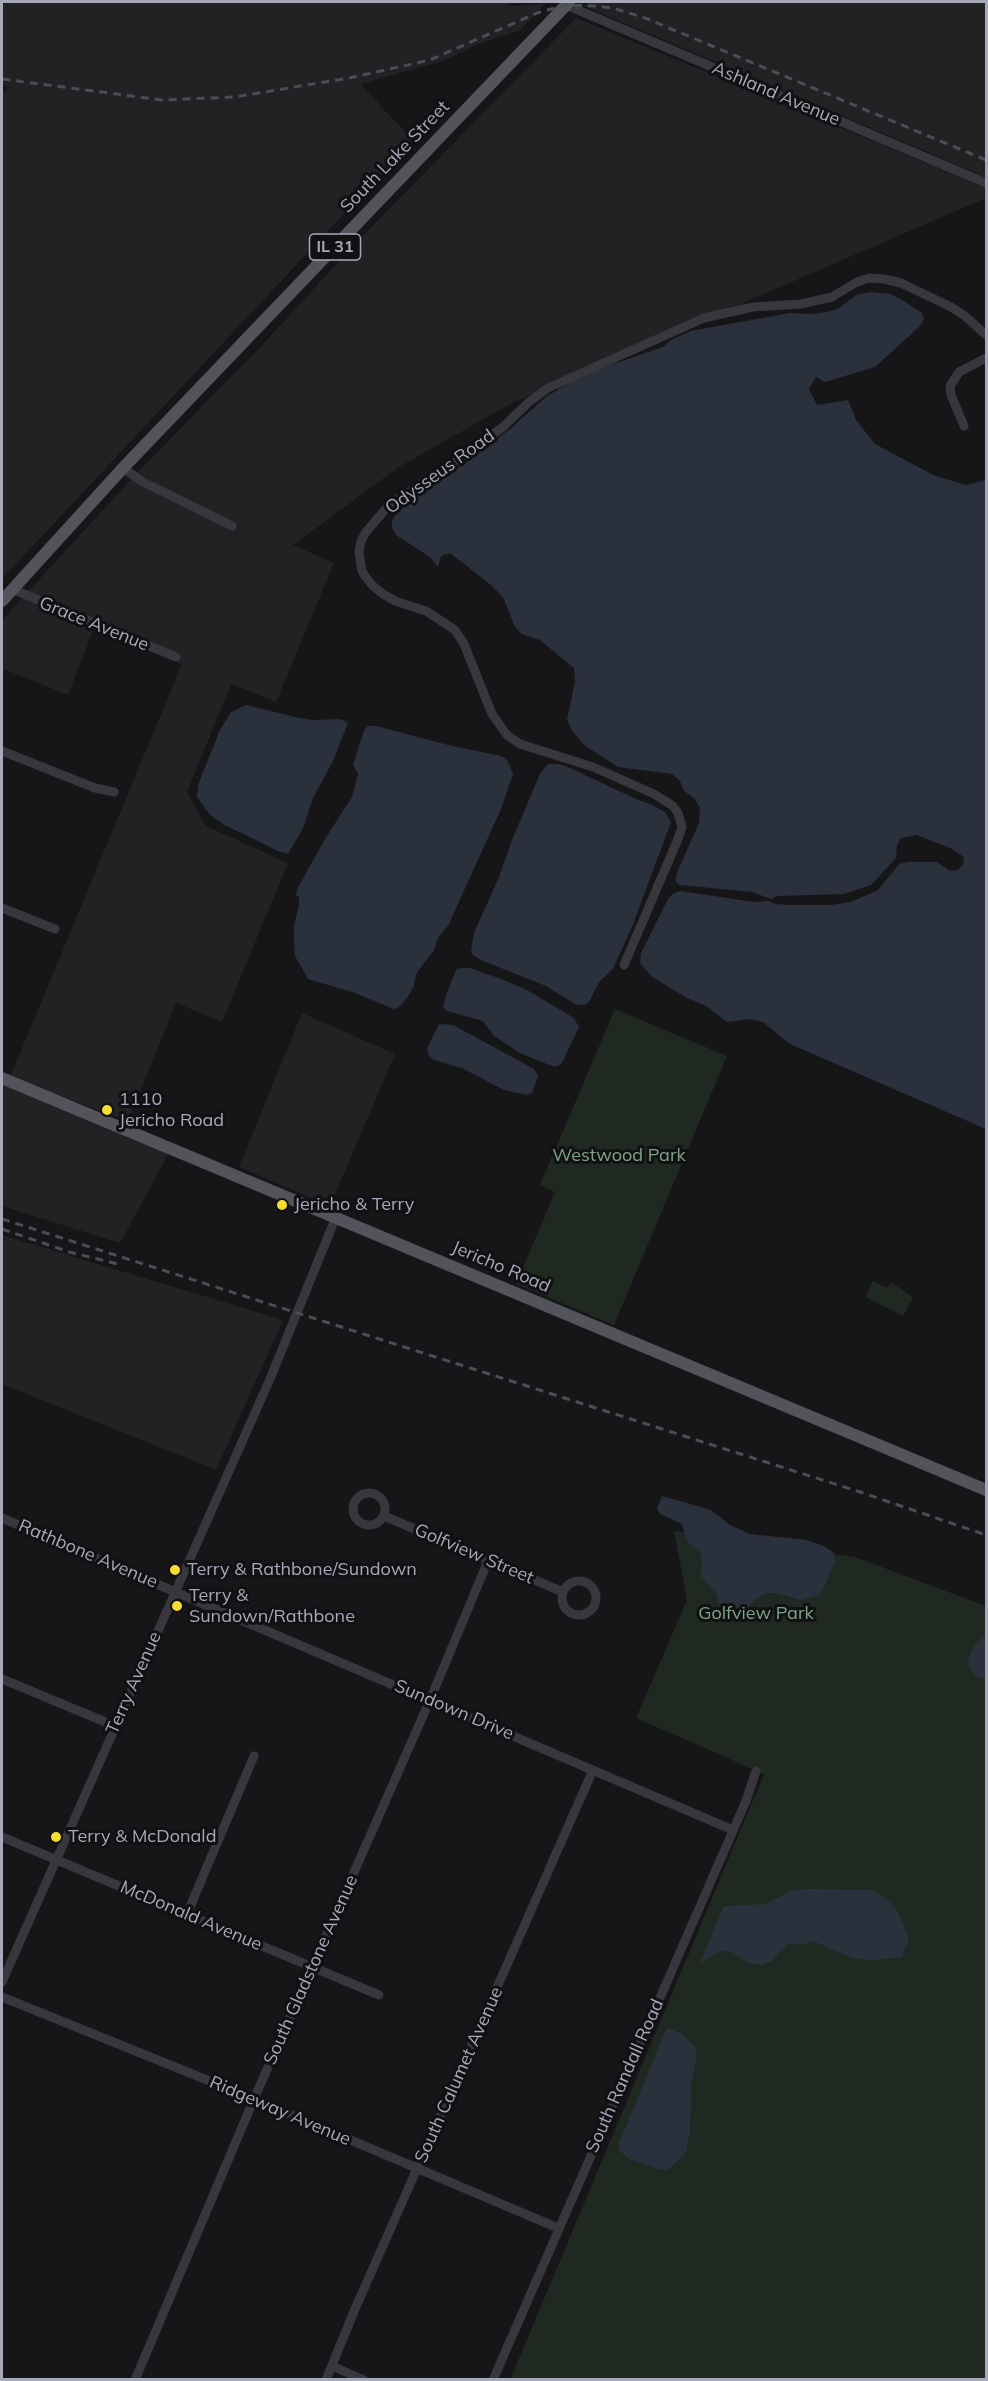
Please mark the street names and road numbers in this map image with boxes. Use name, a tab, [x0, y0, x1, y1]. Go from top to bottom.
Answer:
street label: Ashland Avenue	[709, 57, 843, 131]
street label: South Lake Street	[336, 97, 454, 217]
road number: IL 31	[310, 234, 360, 260]
street label: Odysseus Road	[381, 425, 499, 519]
street label: Grace Avenue	[36, 592, 152, 656]
street label: Jericho Road	[448, 1237, 554, 1297]
street label: Rathbone Avenue	[15, 1515, 161, 1593]
street label: Golfview Street	[411, 1519, 537, 1589]
street label: Terry Avenue	[102, 1628, 166, 1738]
street label: Sundown Drive	[391, 1675, 517, 1745]
street label: South Gladstone Avenue	[259, 1872, 363, 2068]
street label: McDonald Avenue	[117, 1876, 265, 1956]
street label: South Calumet Avenue	[410, 1984, 508, 2166]
street label: South Randall Road	[581, 1996, 669, 2156]
street label: Ridgeway Avenue	[206, 2072, 354, 2150]

